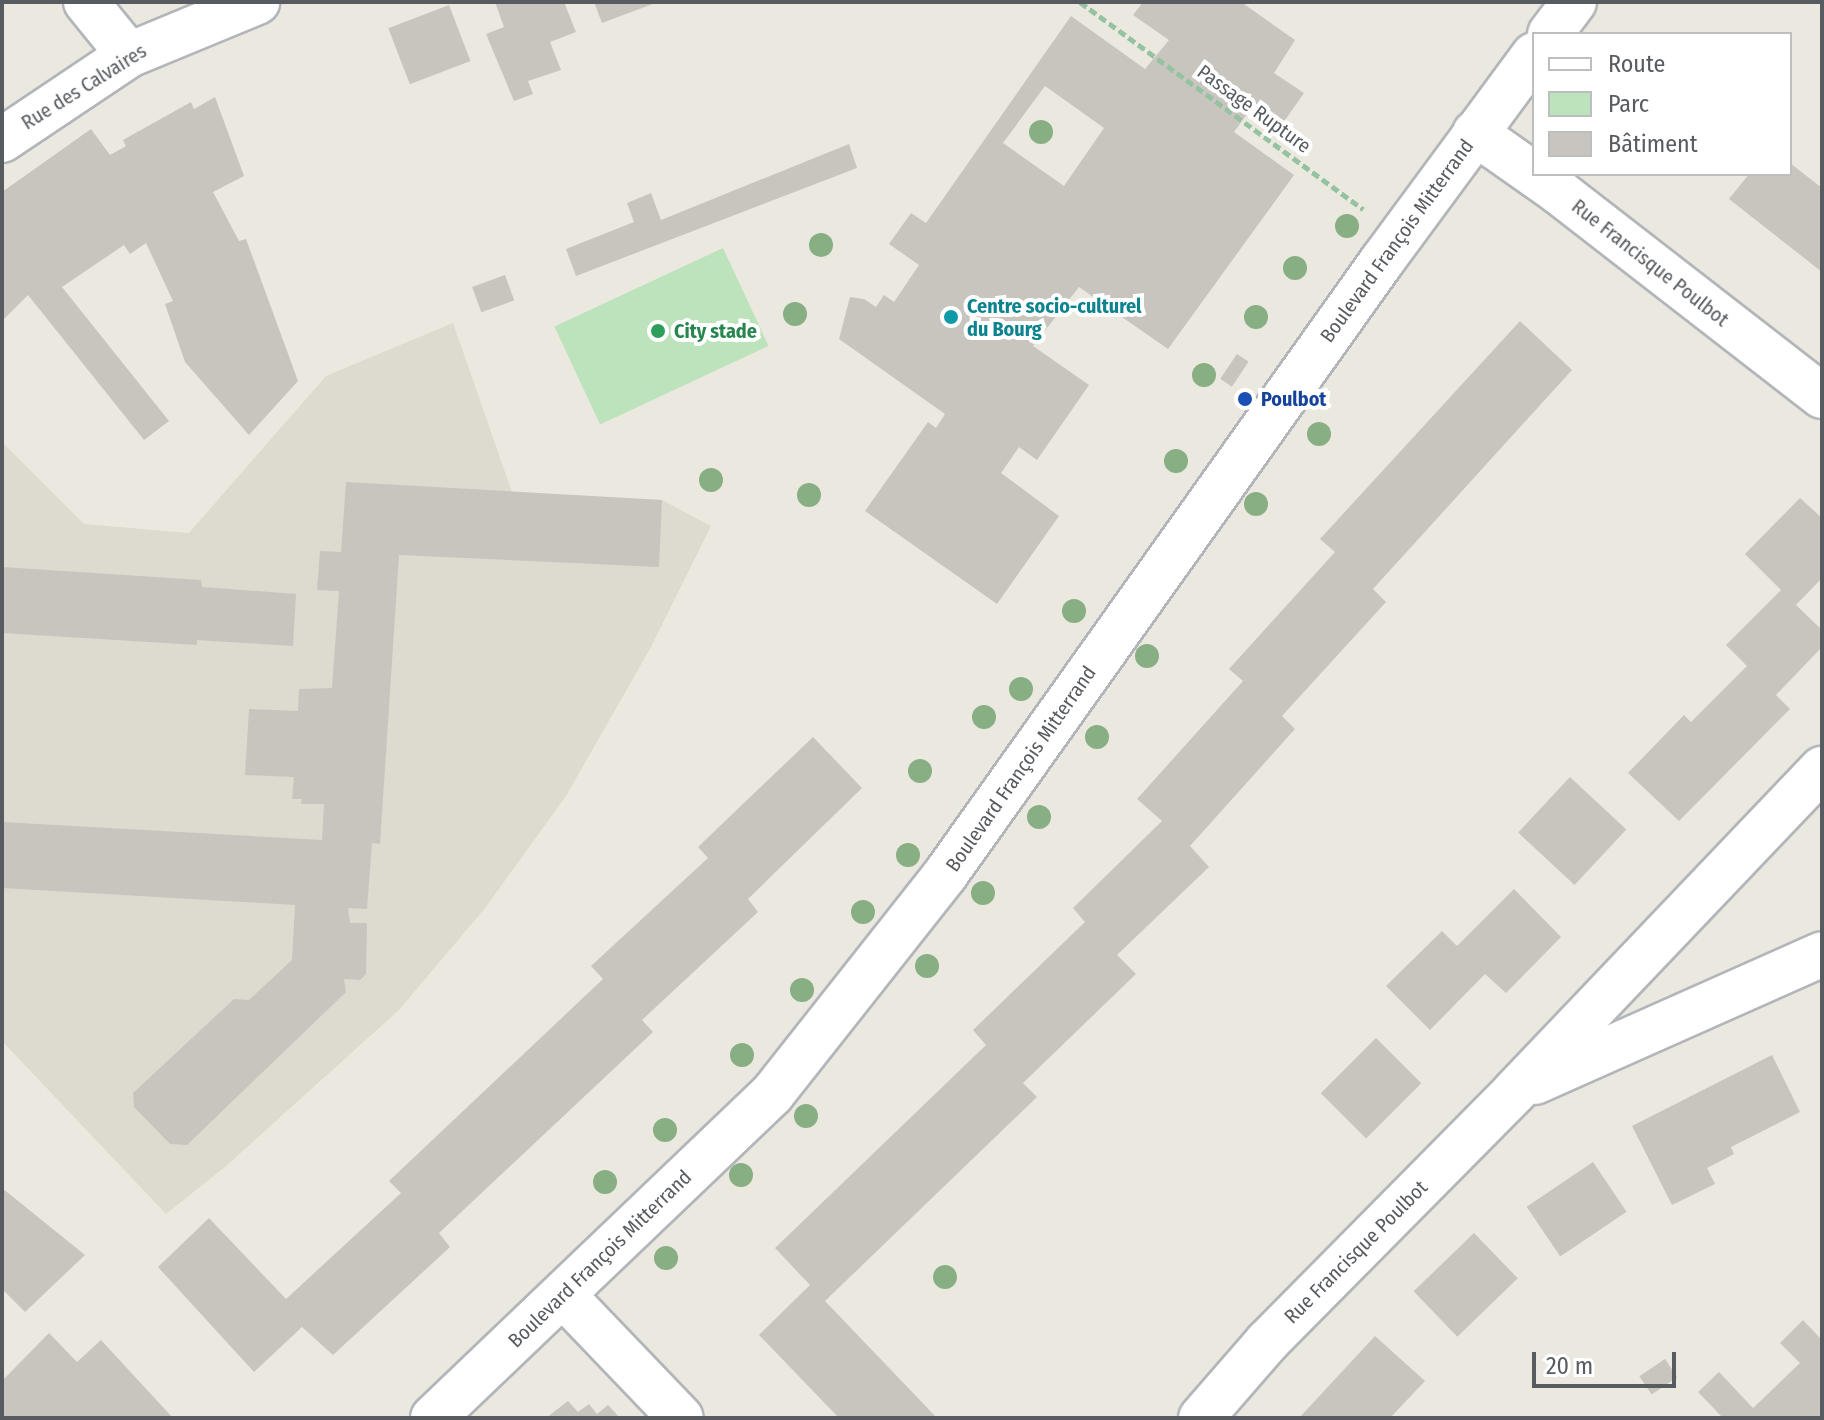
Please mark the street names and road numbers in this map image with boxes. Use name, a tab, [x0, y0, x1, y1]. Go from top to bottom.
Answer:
street label: Rue des Calvaires	[17, 39, 151, 135]
street label: Passage Rupture	[1193, 60, 1315, 158]
street label: Boulevard François Mitterrand	[1315, 135, 1479, 347]
street label: Rue Francisque Poulbot	[1567, 194, 1733, 332]
street label: Boulevard François Mitterrand	[941, 662, 1101, 876]
street label: Boulevard François Mitterrand	[503, 1165, 697, 1353]
street label: Rue Francisque Poulbot	[1279, 1175, 1433, 1329]

